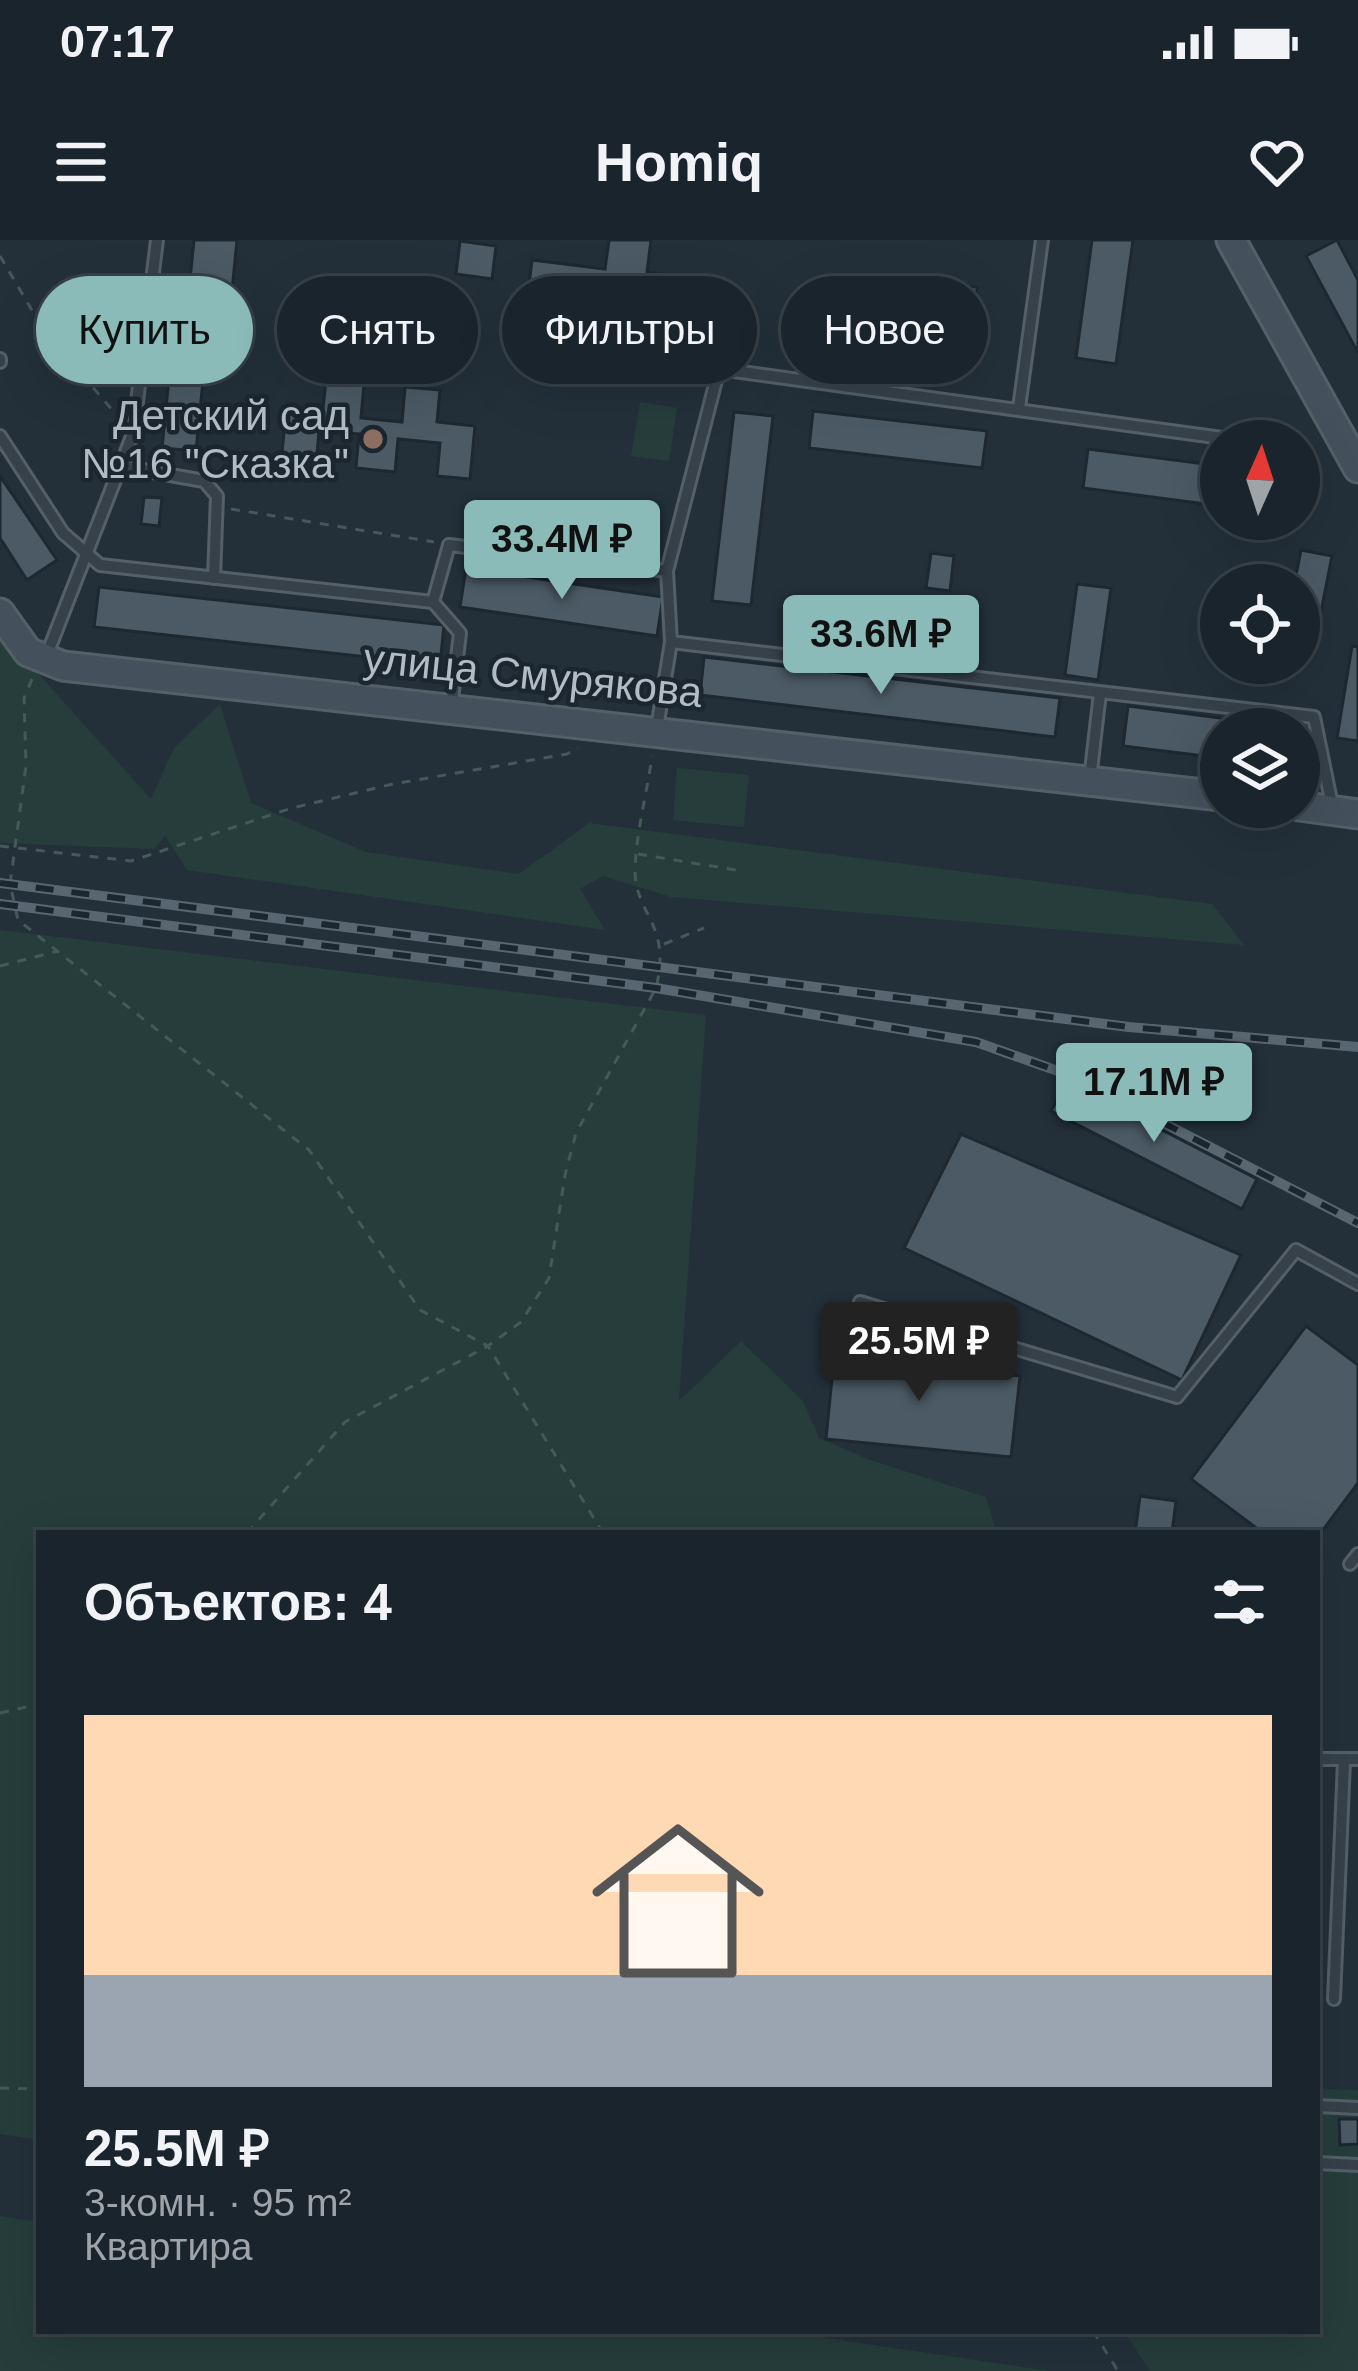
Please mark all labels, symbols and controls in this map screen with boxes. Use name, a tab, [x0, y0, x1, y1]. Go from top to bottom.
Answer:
text: 07:17	[60, 16, 175, 67]
icon: menu	[48, 129, 114, 195]
icon: heart	[1244, 129, 1310, 195]
text: Homiq	[595, 132, 763, 192]
chip: Купить	[36, 276, 253, 384]
chip: Снять	[277, 276, 478, 384]
chip: Фильтры	[502, 276, 757, 384]
chip: Новое	[781, 276, 988, 384]
place label: Детский сад №16 "Сказка"	[81, 392, 349, 487]
north arrow	[1200, 420, 1320, 540]
map controls	[1200, 420, 1320, 828]
marker: Детский сад №16 "Сказка"	[360, 426, 386, 452]
pin: 33.4M ₽	[451, 500, 673, 602]
text: 33.4M ₽	[491, 517, 633, 560]
button: locate	[1200, 564, 1320, 684]
pin: 33.6M ₽	[770, 595, 992, 697]
text: 33.6M ₽	[810, 612, 952, 655]
street label: улица Смурякова	[361, 634, 705, 716]
button: layers	[1200, 708, 1320, 828]
pin: 17.1M ₽	[1043, 1043, 1265, 1145]
text: 17.1M ₽	[1083, 1060, 1225, 1103]
pin: 25.5M ₽	[808, 1302, 1030, 1404]
text: 25.5M ₽	[848, 1319, 990, 1362]
icon: filters	[1206, 1569, 1272, 1635]
text: Объектов: 4	[84, 1574, 392, 1631]
icon: home	[570, 1793, 786, 2009]
text: 25.5M ₽	[84, 2120, 270, 2177]
text: 3-комн. · 95 m²	[84, 2181, 351, 2224]
text: Квартира	[84, 2225, 253, 2268]

